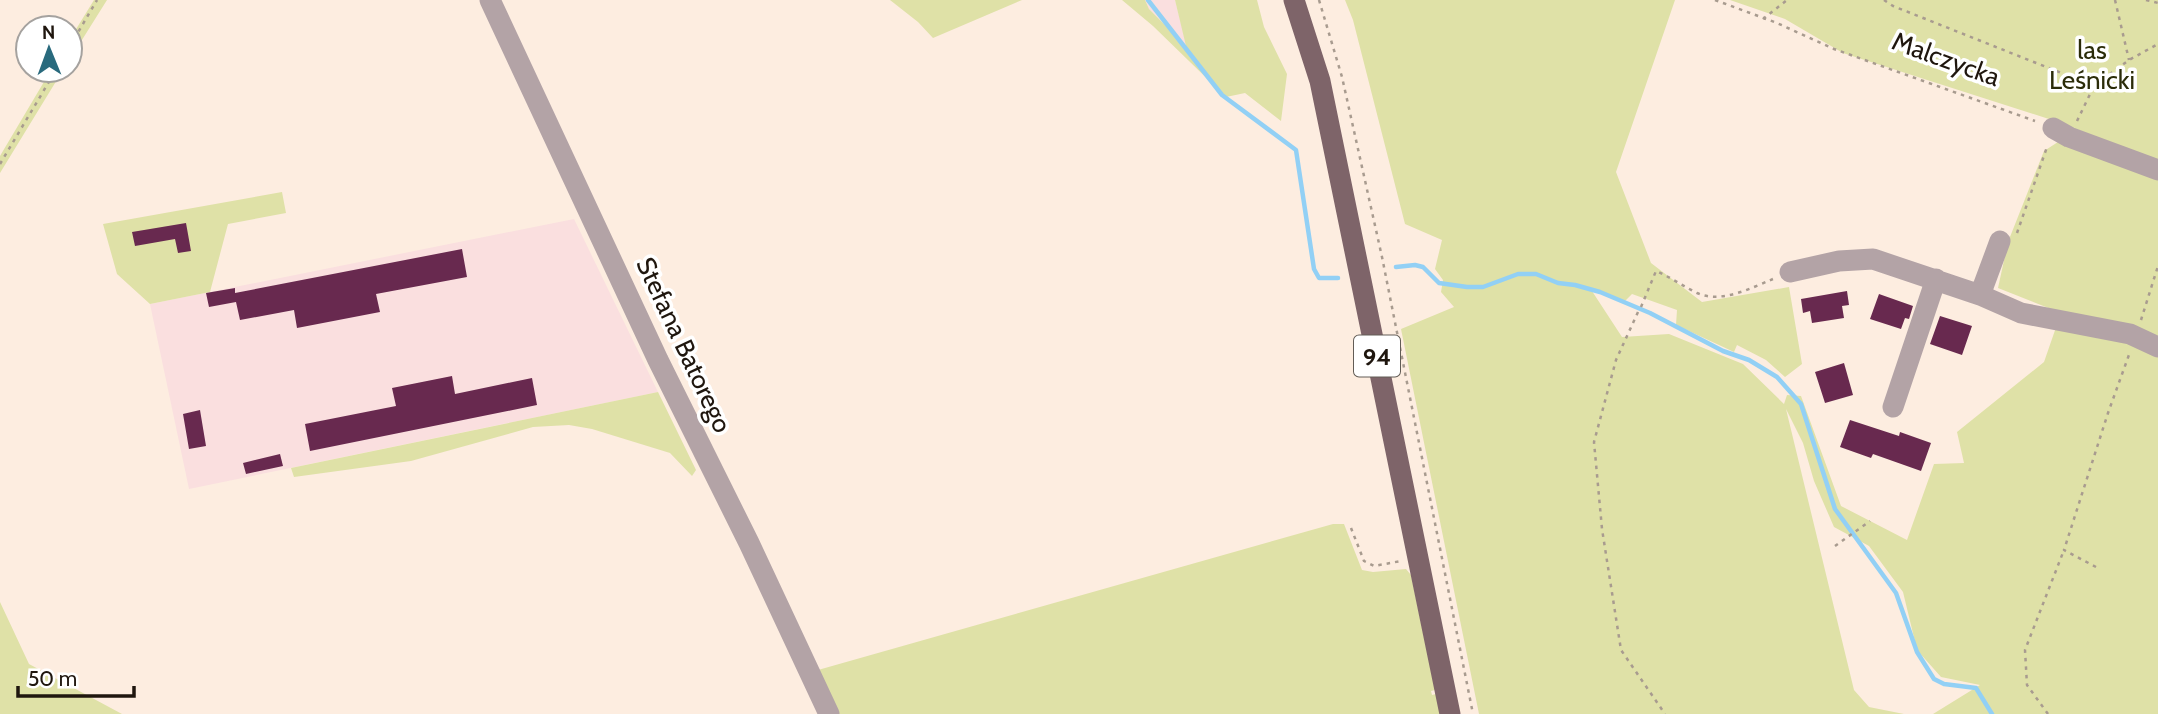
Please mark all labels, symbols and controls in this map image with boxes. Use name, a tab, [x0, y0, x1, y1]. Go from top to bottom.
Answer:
north arrow	[14, 14, 84, 84]
text: N	[42, 21, 56, 44]
street label: Malczycka	[1888, 25, 2005, 93]
park label: las Leśnicki	[2049, 34, 2135, 96]
street label: Stefana Batorego	[629, 252, 739, 438]
road number: 94	[1354, 335, 1400, 376]
scale bar	[18, 654, 133, 698]
text: 50 m	[28, 666, 77, 691]

